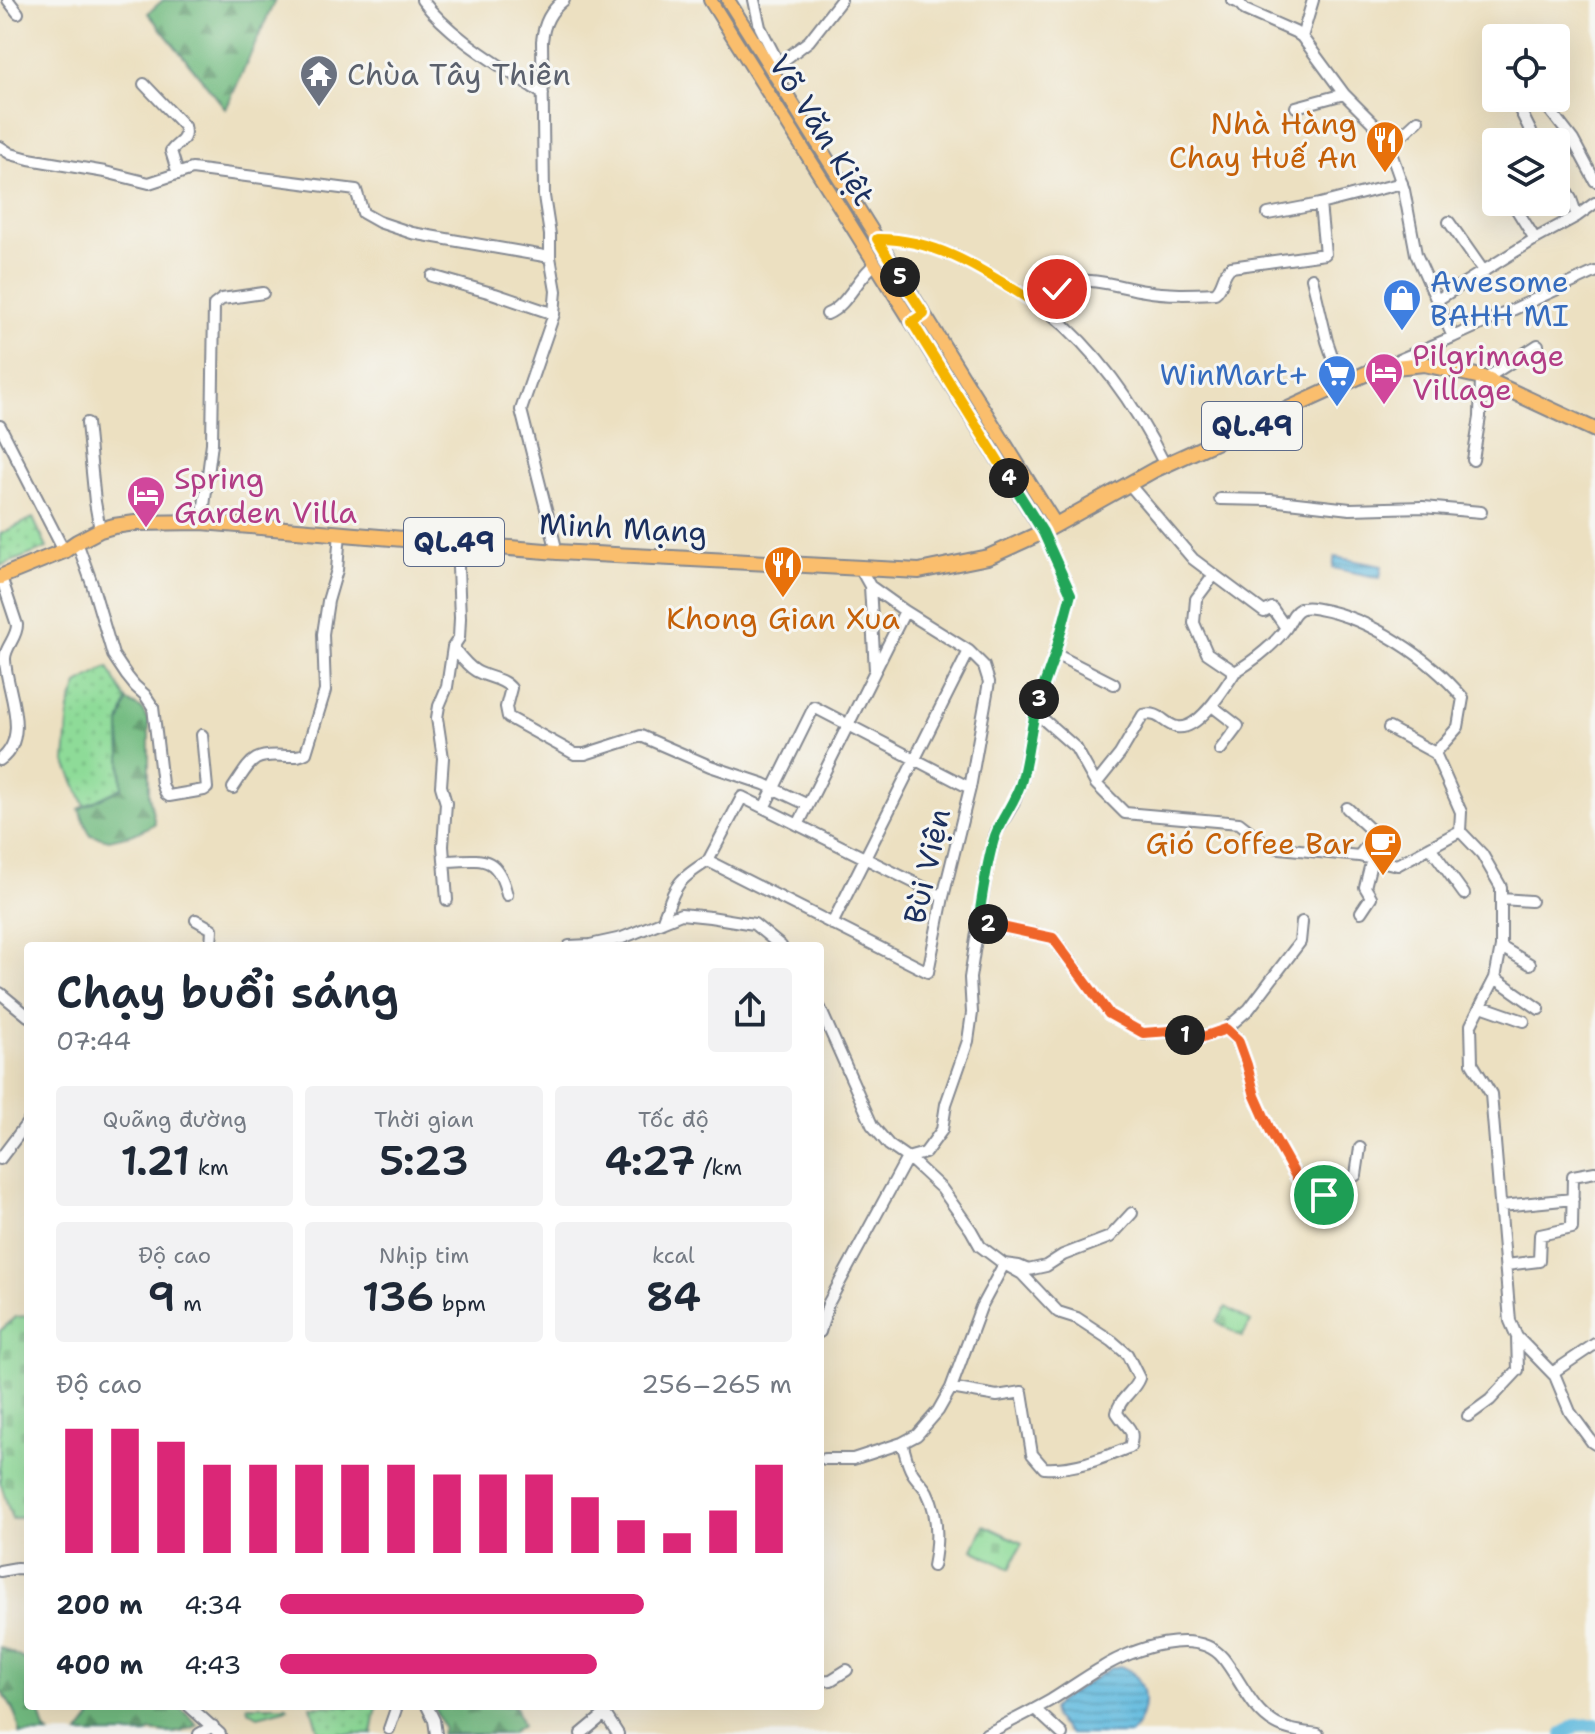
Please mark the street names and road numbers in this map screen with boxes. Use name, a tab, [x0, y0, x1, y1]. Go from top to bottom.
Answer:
street label: Võ Văn Kiệt	[759, 47, 885, 213]
road number: QL.49	[1202, 402, 1302, 450]
street label: Minh Mạng	[538, 503, 708, 553]
road number: QL.49	[404, 518, 504, 566]
street label: Bùi Viện	[894, 804, 960, 928]

